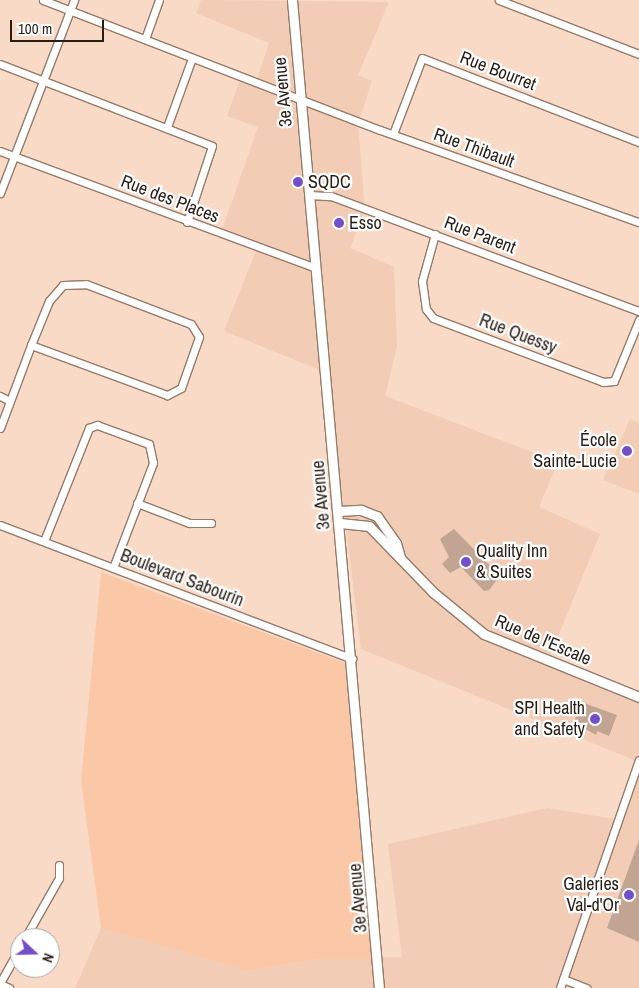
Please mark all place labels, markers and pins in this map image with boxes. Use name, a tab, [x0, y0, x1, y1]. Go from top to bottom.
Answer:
place label: SQDC	[308, 171, 351, 193]
marker: SQDC	[292, 176, 304, 188]
place label: Esso	[349, 212, 382, 234]
marker: Esso	[333, 217, 345, 229]
place label: École Sainte-Lucie	[533, 430, 617, 472]
marker: École Sainte-Lucie	[621, 445, 633, 457]
place label: Quality Inn & Suites	[476, 541, 547, 584]
marker: Quality Inn & Suites	[460, 556, 472, 568]
place label: SPI Health and Safety	[514, 698, 585, 741]
marker: SPI Health and Safety	[589, 713, 601, 725]
place label: Galeries Val-d'Or	[563, 874, 619, 916]
marker: Galeries Val-d'Or	[623, 889, 635, 901]

